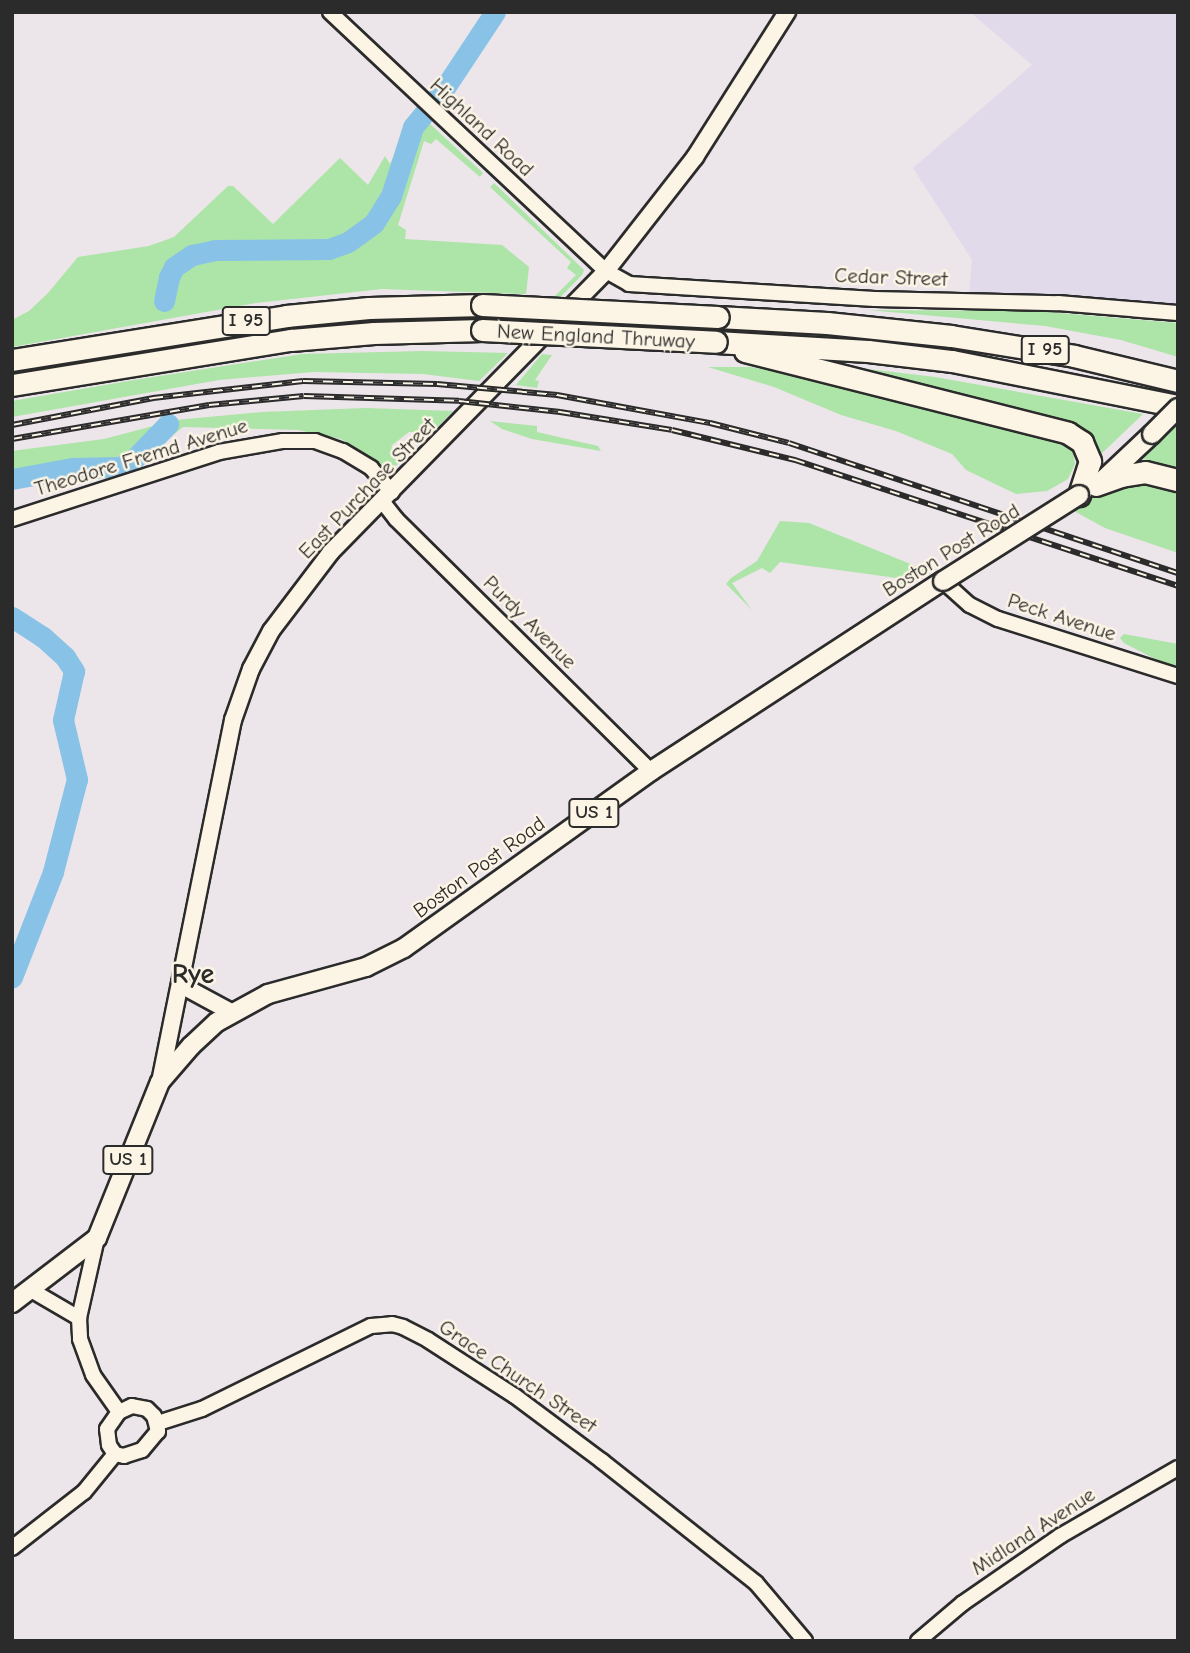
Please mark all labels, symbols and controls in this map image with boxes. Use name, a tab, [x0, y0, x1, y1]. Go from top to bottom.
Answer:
street label: Highland Road	[425, 72, 539, 182]
street label: Cedar Street	[834, 262, 948, 292]
road number: I 95	[222, 306, 270, 336]
street label: New England Thruway	[496, 318, 696, 354]
road number: I 95	[1020, 334, 1070, 366]
street label: East Purchase Street	[293, 412, 441, 564]
street label: Theodore Fremd Avenue	[31, 413, 251, 501]
street label: Boston Post Road	[878, 498, 1024, 602]
street label: Purdy Avenue	[478, 570, 582, 674]
street label: Peck Avenue	[1005, 588, 1119, 646]
road number: US 1	[568, 798, 620, 828]
street label: Boston Post Road	[408, 811, 550, 923]
district label: Rye	[172, 957, 214, 991]
road number: US 1	[102, 1144, 154, 1176]
street label: Grace Church Street	[434, 1314, 602, 1438]
street label: Midland Avenue	[966, 1482, 1100, 1580]

